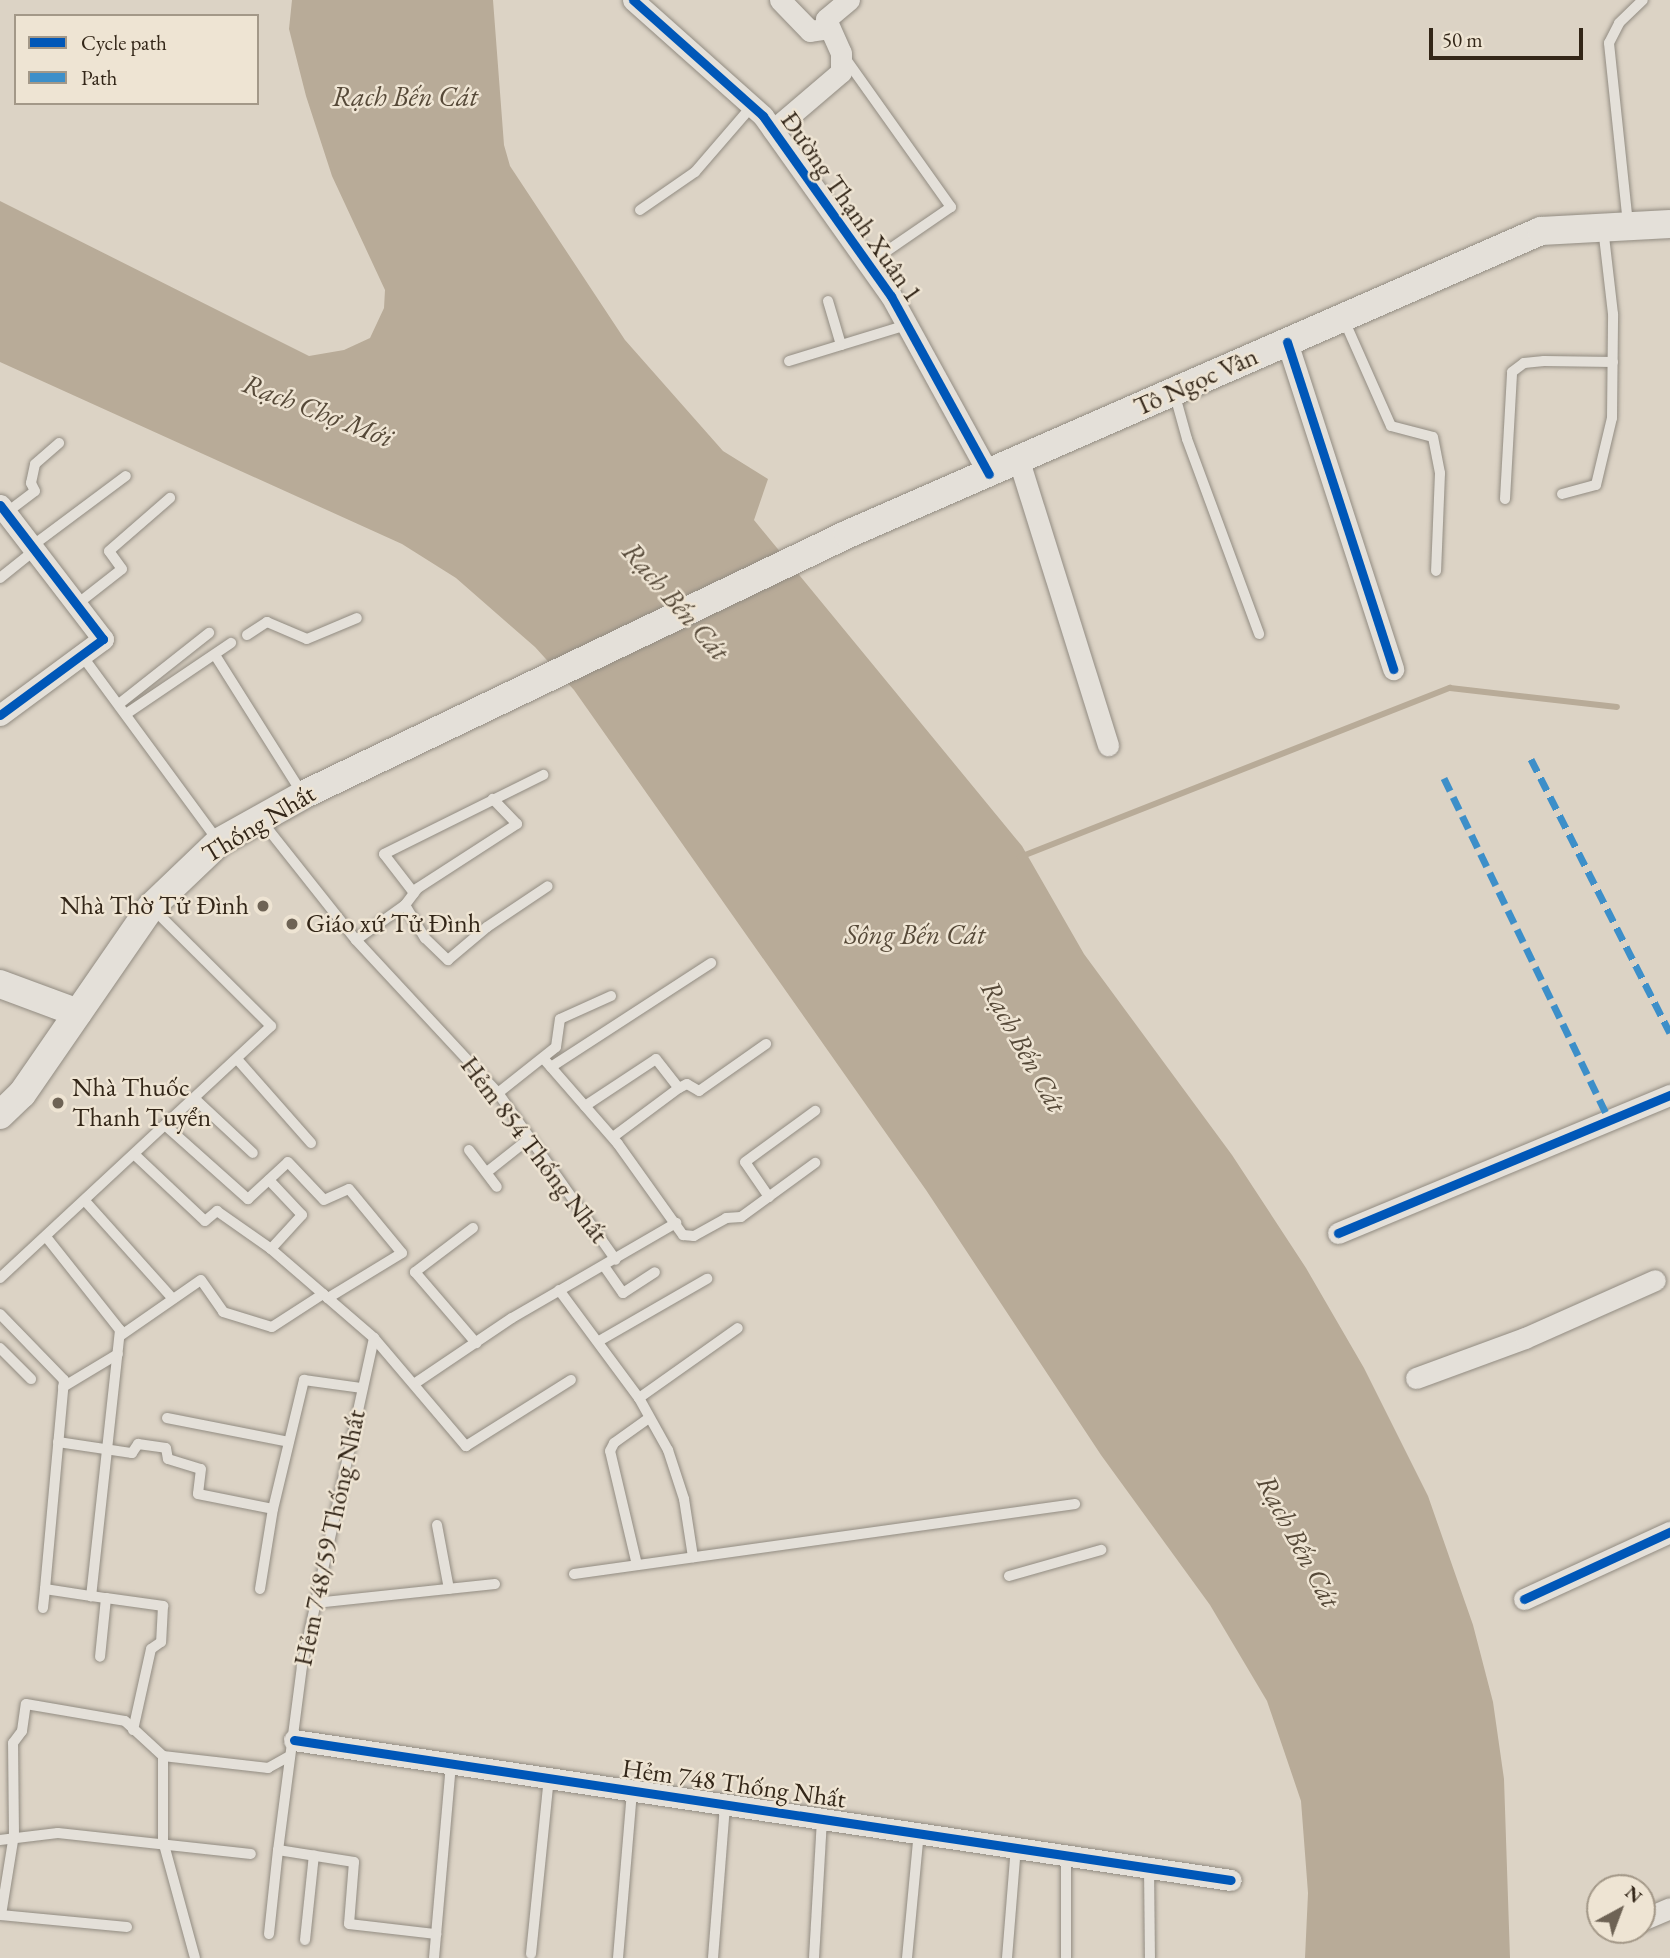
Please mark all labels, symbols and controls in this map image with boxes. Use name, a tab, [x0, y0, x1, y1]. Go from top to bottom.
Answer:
legend	[14, 14, 259, 105]
scale bar	[1432, 14, 1586, 58]
text: 50 m	[1442, 26, 1483, 53]
text: Cycle path	[81, 29, 167, 56]
text: Path	[81, 64, 117, 91]
water label: Rạch Bến Cát	[332, 79, 478, 113]
street label: Đường Thạnh Xuân 1	[774, 106, 928, 308]
street label: Tô Ngọc Vân	[1129, 341, 1263, 423]
water label: Rạch Chợ Mới	[238, 366, 398, 454]
water label: Rạch Bến Cát	[615, 535, 737, 667]
street label: Thống Nhất	[197, 778, 321, 870]
place label: Nhà Thờ Tử Đình	[60, 890, 249, 922]
marker: Nhà Thờ Tử Đình	[255, 898, 271, 914]
place label: Giáo xứ Tử Đình	[306, 908, 481, 940]
marker: Giáo xứ Tử Đình	[284, 916, 300, 932]
water label: Sông Bến Cát	[844, 917, 986, 951]
water label: Rạch Bến Cát	[974, 974, 1074, 1118]
street label: Hẻm 854 Thống Nhất	[454, 1050, 614, 1250]
place label: Nhà Thuốc Thanh Tuyển	[72, 1072, 211, 1134]
marker: Nhà Thuốc Thanh Tuyển	[50, 1095, 66, 1111]
street label: Hẻm 748/59 Thống Nhất	[288, 1407, 372, 1669]
water label: Rạch Bến Cát	[1250, 1469, 1348, 1613]
street label: Hẻm 748 Thống Nhất	[620, 1753, 848, 1815]
north arrow	[1586, 1874, 1656, 1944]
text: N	[1620, 1880, 1648, 1909]

